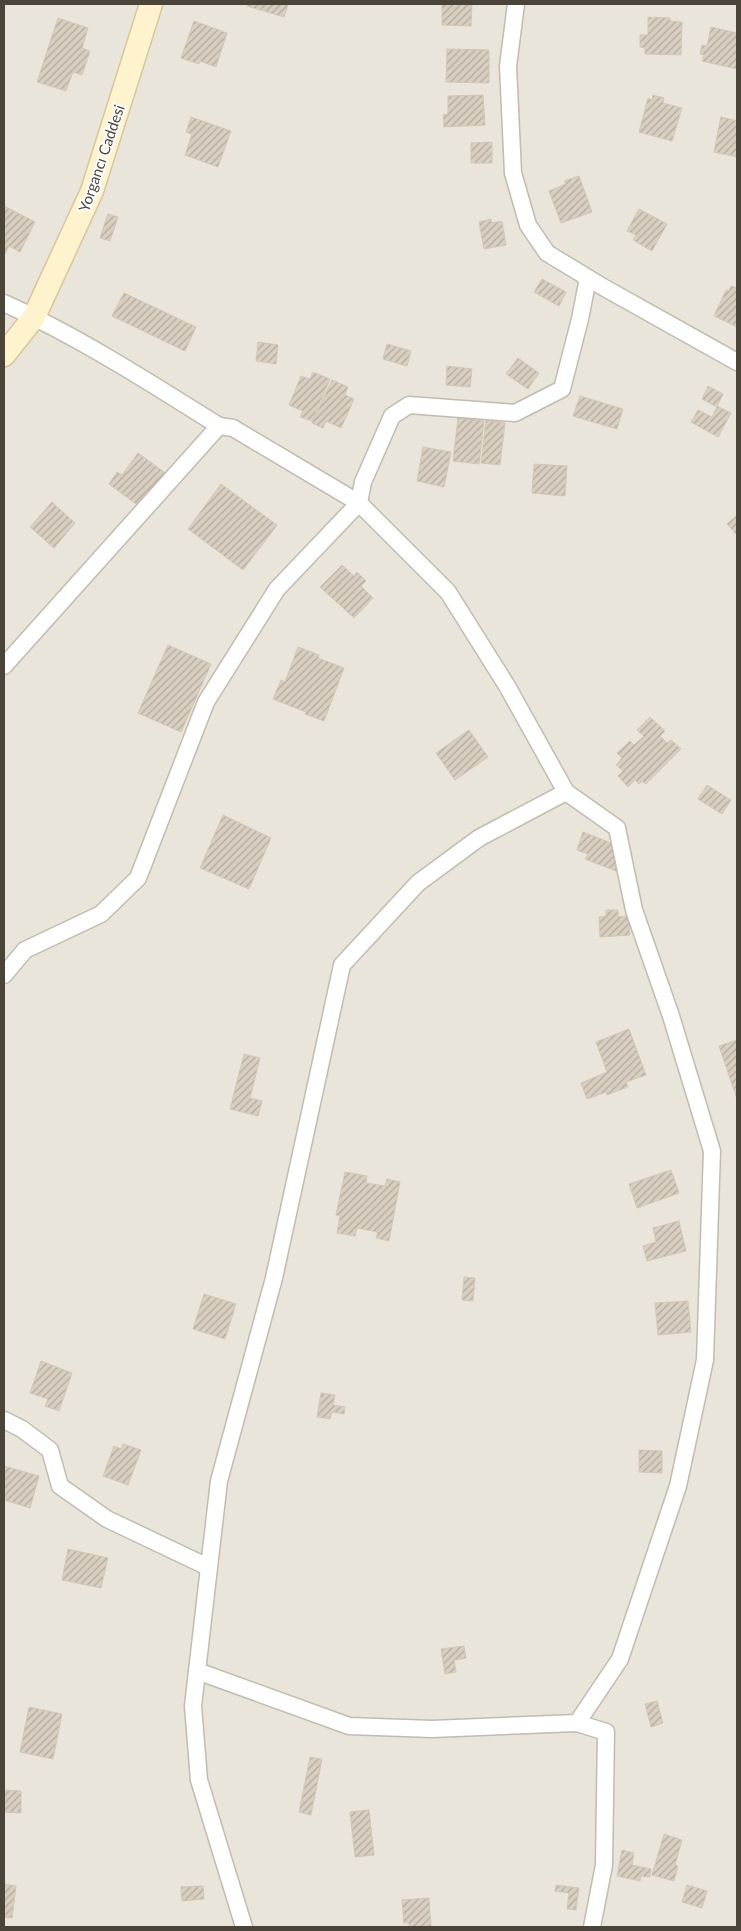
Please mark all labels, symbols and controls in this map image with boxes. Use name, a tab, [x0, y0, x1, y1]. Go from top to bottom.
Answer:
street label: Yorgancı Caddesi	[74, 102, 128, 214]

